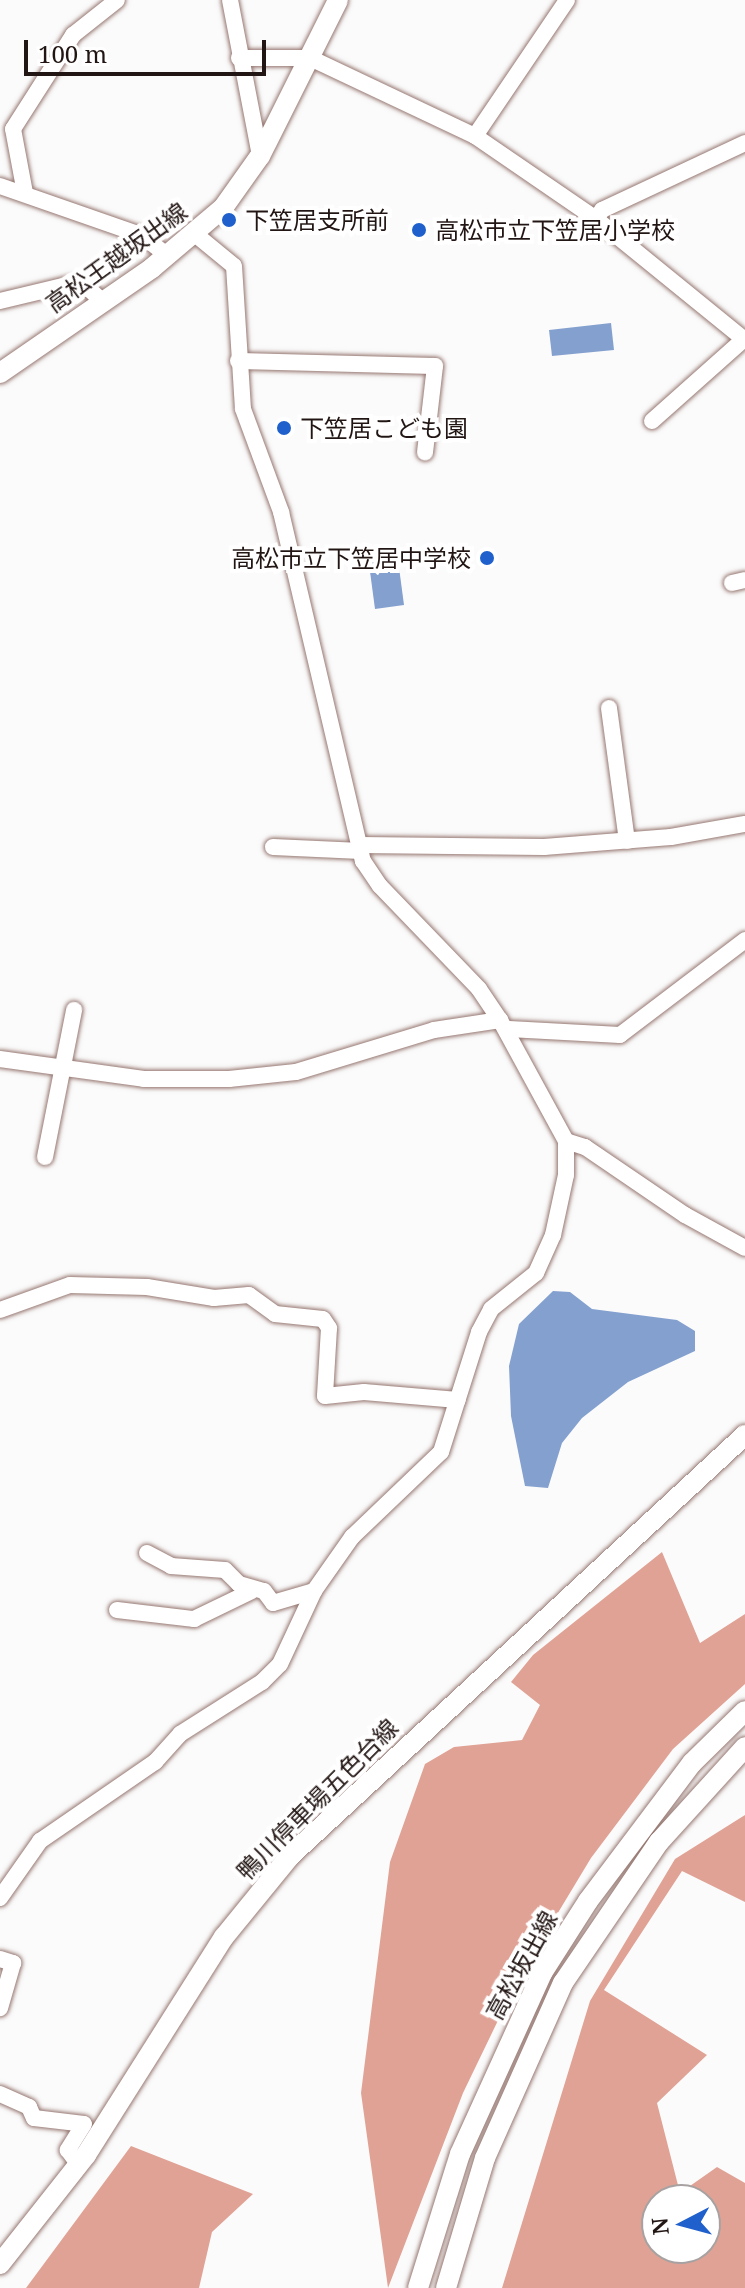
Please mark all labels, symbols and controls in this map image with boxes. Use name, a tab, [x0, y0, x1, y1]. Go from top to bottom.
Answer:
scale bar	[28, 24, 270, 74]
text: 100 m	[38, 37, 107, 70]
street label: 高松王越坂出線	[40, 196, 192, 318]
place label: 下笠居支所前	[245, 206, 389, 234]
marker: 下笠居支所前	[220, 211, 238, 229]
place label: 高松市立下笠居小学校	[435, 216, 675, 244]
marker: 高松市立下笠居小学校	[410, 221, 428, 239]
place label: 下笠居こども園	[300, 414, 468, 442]
marker: 下笠居こども園	[275, 419, 293, 437]
place label: 高松市立下笠居中学校	[231, 544, 471, 572]
marker: 高松市立下笠居中学校	[478, 549, 496, 567]
street label: 鴨川停車場五色台線	[230, 1712, 404, 1886]
street label: 高松坂出線	[479, 1906, 563, 2024]
north arrow	[641, 2184, 721, 2264]
text: N	[643, 2216, 675, 2236]

